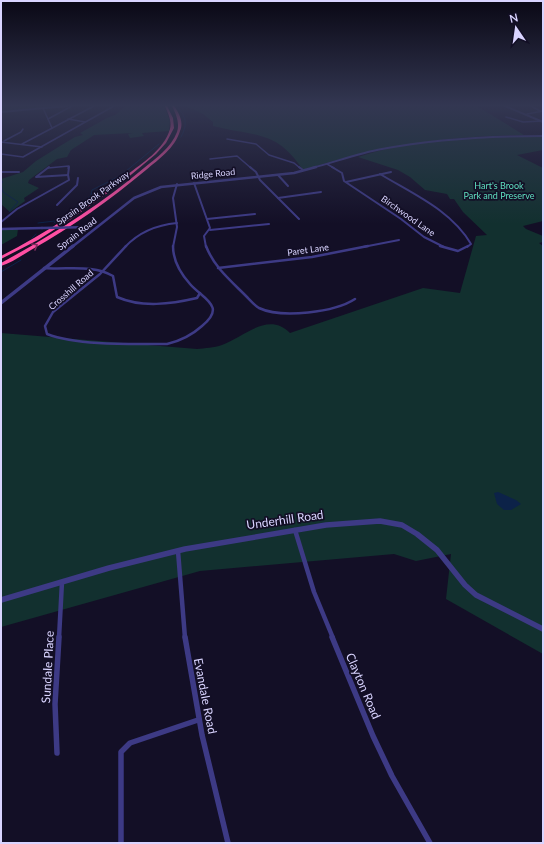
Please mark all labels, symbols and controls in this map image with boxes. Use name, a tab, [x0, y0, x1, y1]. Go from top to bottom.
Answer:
north arrow	[496, 8, 536, 48]
text: N	[508, 10, 519, 25]
street label: Ridge Road	[190, 166, 236, 181]
street label: Sprain Brook Parkway	[54, 168, 132, 227]
park label: Hart's Brook Park and Preserve	[463, 180, 535, 201]
street label: Birchwood Lane	[379, 193, 438, 239]
street label: Sprain Road	[55, 215, 99, 252]
street label: Paret Lane	[286, 241, 330, 258]
one-way arrow	[31, 244, 38, 251]
street label: Crosshill Road	[46, 267, 95, 312]
street label: Underhill Road	[245, 507, 324, 532]
street label: Sundale Place	[38, 630, 57, 704]
street label: Clayton Road	[343, 651, 384, 721]
street label: Evandale Road	[191, 657, 220, 735]

